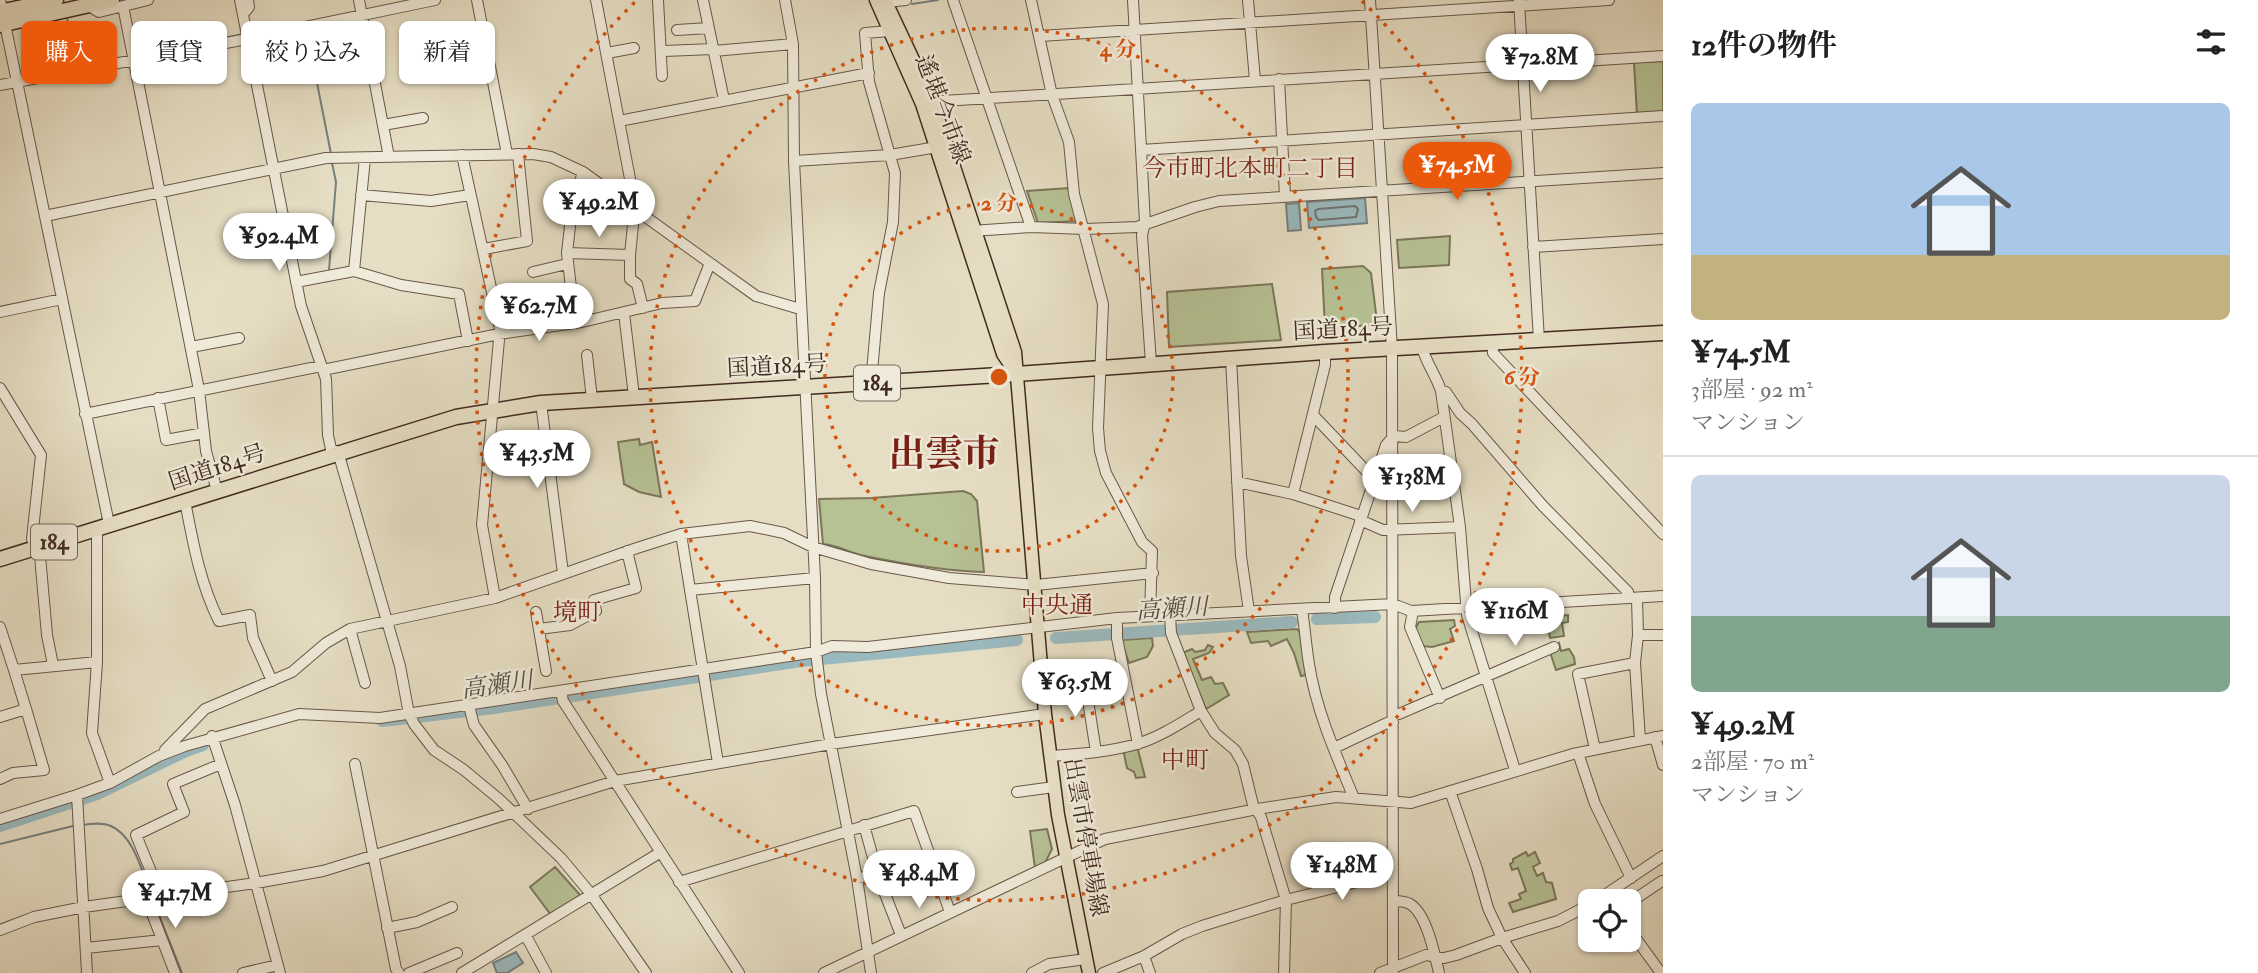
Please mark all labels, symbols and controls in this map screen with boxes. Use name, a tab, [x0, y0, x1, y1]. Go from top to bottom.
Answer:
chip: 購入	[21, 21, 117, 84]
chip: 賃貸	[131, 21, 227, 84]
chip: 絞り込み	[241, 21, 385, 84]
chip: 新着	[399, 21, 495, 84]
icon: filters	[2192, 23, 2230, 61]
text: 12件の物件	[1691, 27, 1837, 64]
pin: ¥72.8M	[1483, 34, 1597, 94]
text: 4 分	[1099, 36, 1136, 63]
text: ¥72.8M	[1501, 42, 1579, 71]
street label: 遙堪今市線	[909, 50, 977, 168]
pin: ¥74.5M	[1400, 142, 1514, 202]
icon: home	[1898, 148, 2024, 274]
text: ¥74.5M	[1419, 150, 1495, 179]
district label: 今市町北本町二丁目	[1142, 153, 1358, 184]
pin: ¥49.2M	[542, 180, 656, 239]
text: ¥49.2M	[559, 187, 639, 216]
text: 2 分	[981, 190, 1017, 217]
pin: ¥92.4M	[222, 214, 336, 273]
text: ¥92.4M	[239, 221, 319, 250]
pin: ¥62.7M	[482, 284, 596, 343]
text: ¥62.7M	[501, 291, 577, 320]
street label: 国道184号	[1292, 312, 1394, 346]
text: ¥74.5M	[1691, 334, 1791, 371]
street label: 国道184号	[726, 349, 828, 383]
text: 6 分	[1504, 364, 1540, 391]
centre of rings	[987, 365, 1011, 389]
road number: 184	[854, 366, 900, 400]
text: 3部屋 · 92 m²	[1691, 375, 1813, 404]
text: マンション	[1691, 408, 1805, 437]
pin: ¥43.5M	[480, 430, 594, 490]
district label: 出雲市	[889, 431, 1000, 478]
street label: 国道184号	[165, 438, 269, 496]
text: ¥43.5M	[500, 438, 574, 467]
pin: ¥138M	[1363, 454, 1461, 514]
text: ¥138M	[1378, 462, 1446, 491]
icon: home	[1898, 520, 2024, 646]
road number: 184	[31, 524, 77, 560]
pin: ¥116M	[1466, 588, 1564, 648]
district label: 中央通	[1021, 590, 1093, 621]
water label: 高瀬川	[1135, 591, 1212, 627]
text: ¥116M	[1481, 596, 1549, 625]
district label: 境町	[553, 597, 601, 628]
pin: ¥63.5M	[1018, 660, 1132, 719]
water label: 高瀬川	[459, 664, 538, 705]
text: ¥63.5M	[1038, 667, 1112, 696]
text: ¥49.2M	[1691, 706, 1795, 743]
district label: 中町	[1161, 745, 1209, 776]
text: 2部屋 · 70 m²	[1691, 747, 1814, 776]
street label: 出雲市停車場線	[1058, 755, 1114, 919]
text: マンション	[1691, 780, 1805, 809]
pin: ¥148M	[1293, 842, 1391, 902]
pin: ¥48.4M	[862, 850, 976, 910]
text: ¥148M	[1307, 850, 1377, 879]
text: ¥48.4M	[879, 858, 959, 887]
pin: ¥41.7M	[118, 870, 232, 930]
text: ¥41.7M	[138, 878, 212, 907]
map controls	[1578, 889, 1641, 952]
button: locate	[1578, 889, 1641, 952]

